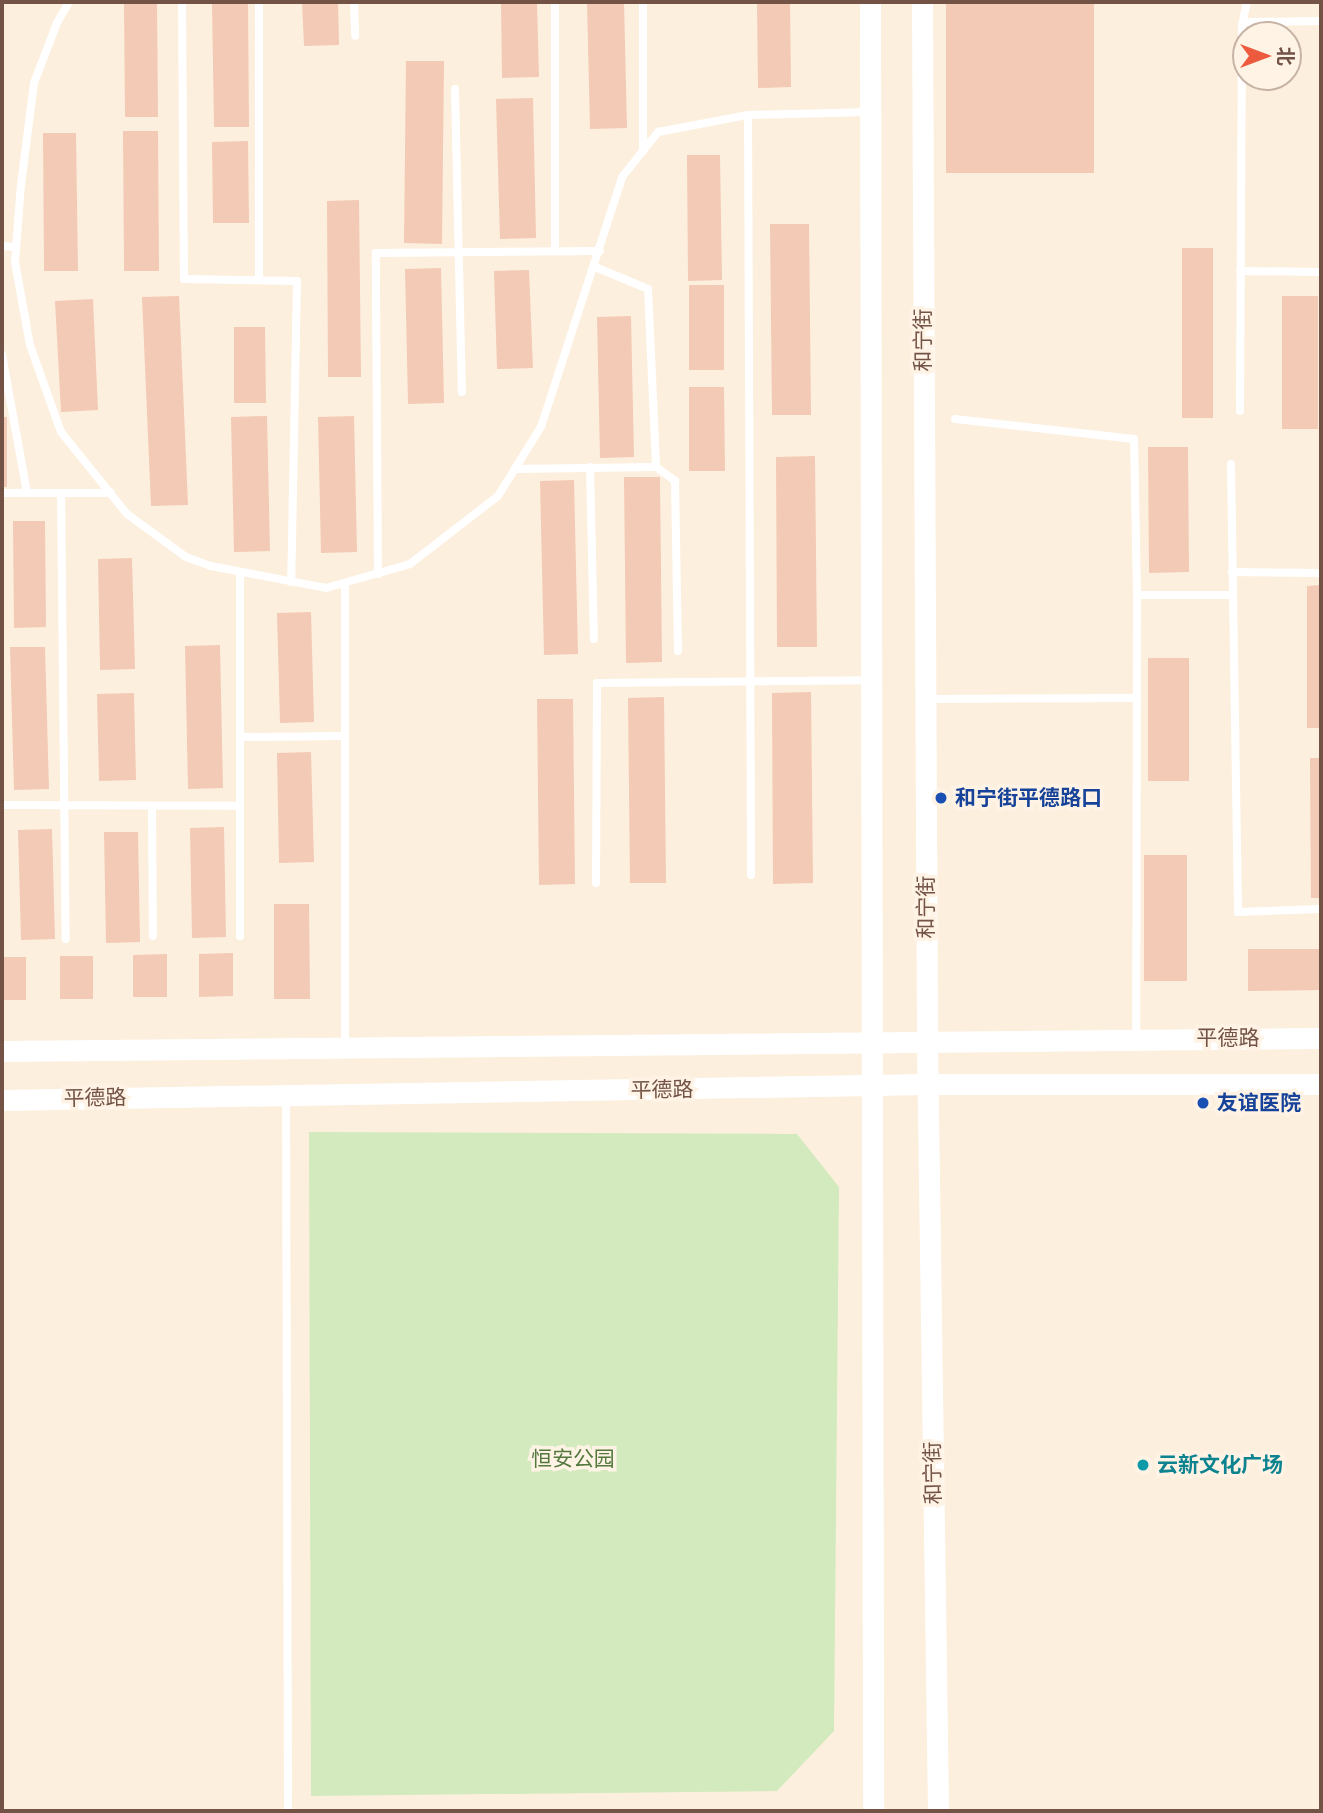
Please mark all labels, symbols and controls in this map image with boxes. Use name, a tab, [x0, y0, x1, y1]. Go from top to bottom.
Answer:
north arrow	[1232, 21, 1302, 91]
text: 北	[1274, 46, 1298, 66]
street label: 和宁街	[910, 309, 936, 371]
place label: 和宁街平德路口	[955, 785, 1102, 811]
marker: 和宁街平德路口	[933, 790, 949, 806]
street label: 和宁街	[913, 876, 939, 938]
street label: 平德路	[1197, 1025, 1259, 1051]
street label: 平德路	[630, 1077, 694, 1103]
street label: 平德路	[63, 1085, 127, 1111]
place label: 友谊医院	[1217, 1090, 1301, 1116]
marker: 友谊医院	[1195, 1095, 1211, 1111]
street label: 和宁街	[920, 1441, 946, 1505]
park label: 恒安公园	[531, 1446, 615, 1472]
place label: 云新文化广场	[1157, 1452, 1283, 1478]
marker: 云新文化广场	[1135, 1457, 1151, 1473]

